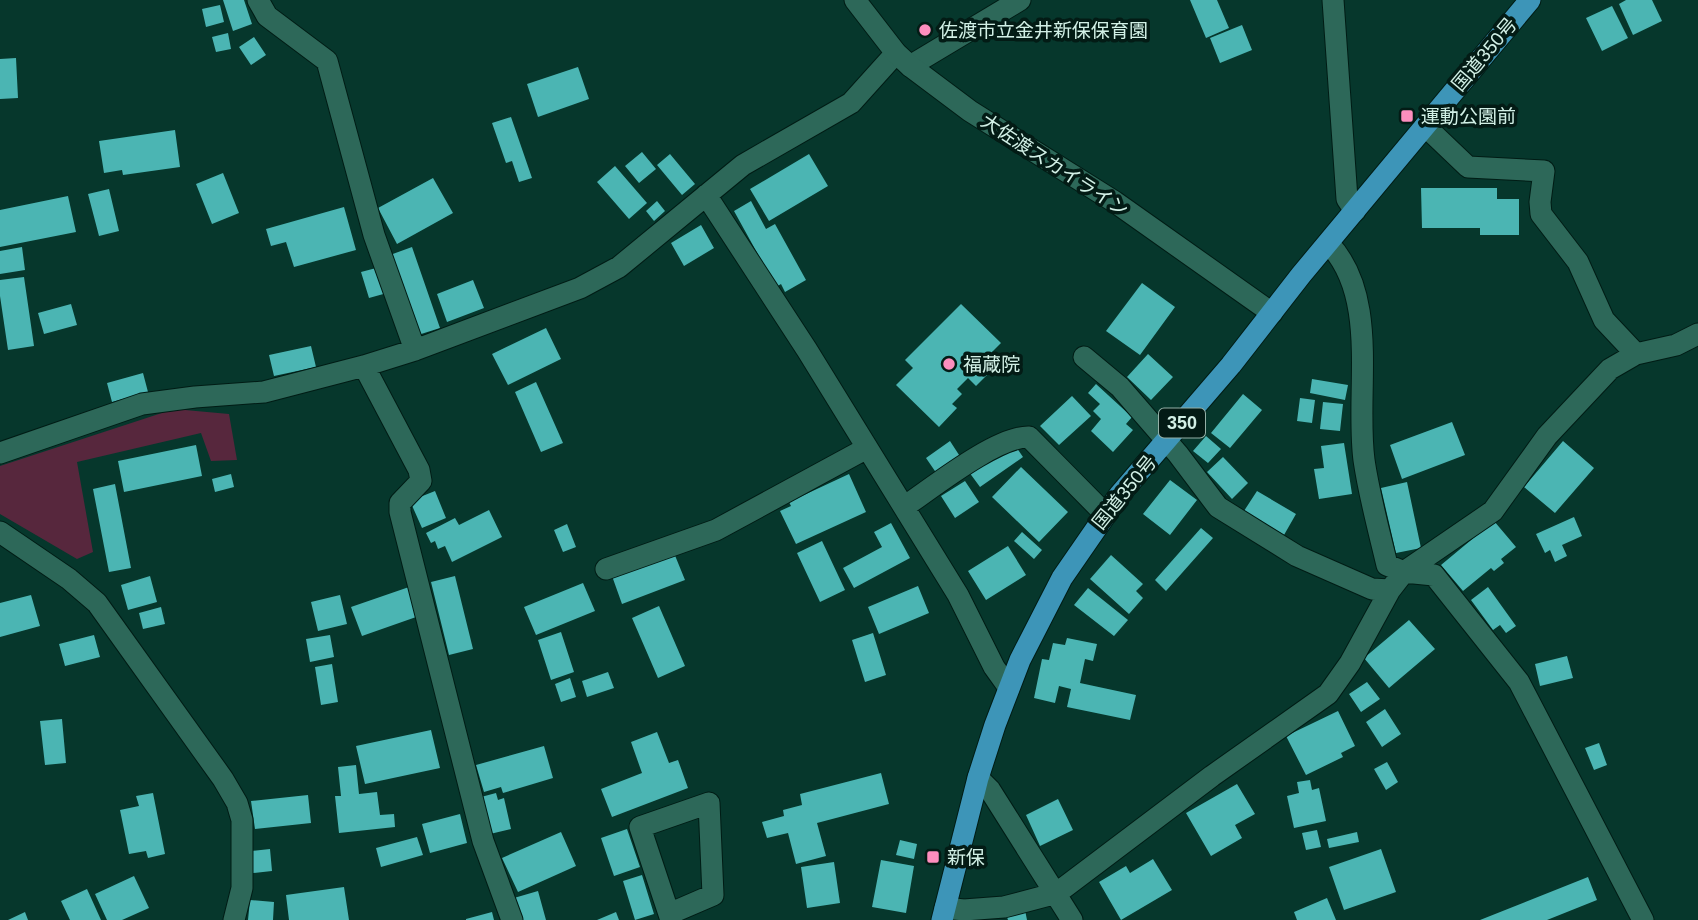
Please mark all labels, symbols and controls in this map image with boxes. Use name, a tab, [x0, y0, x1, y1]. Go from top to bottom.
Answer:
street label: 国道350号	[1448, 14, 1521, 95]
place label: 佐渡市立金井新保保育園	[939, 20, 1148, 41]
marker: 佐渡市立金井新保保育園	[917, 22, 933, 38]
place label: 運動公園前	[1421, 106, 1516, 127]
marker: 運動公園前	[1399, 108, 1415, 124]
street label: 大佐渡スカイライン	[977, 110, 1132, 221]
place label: 福蔵院	[963, 354, 1020, 375]
marker: 福蔵院	[941, 356, 957, 372]
road number: 350	[1159, 408, 1205, 438]
street label: 国道350号	[1088, 451, 1160, 533]
place label: 新保	[947, 847, 985, 868]
marker: 新保	[925, 849, 941, 865]

